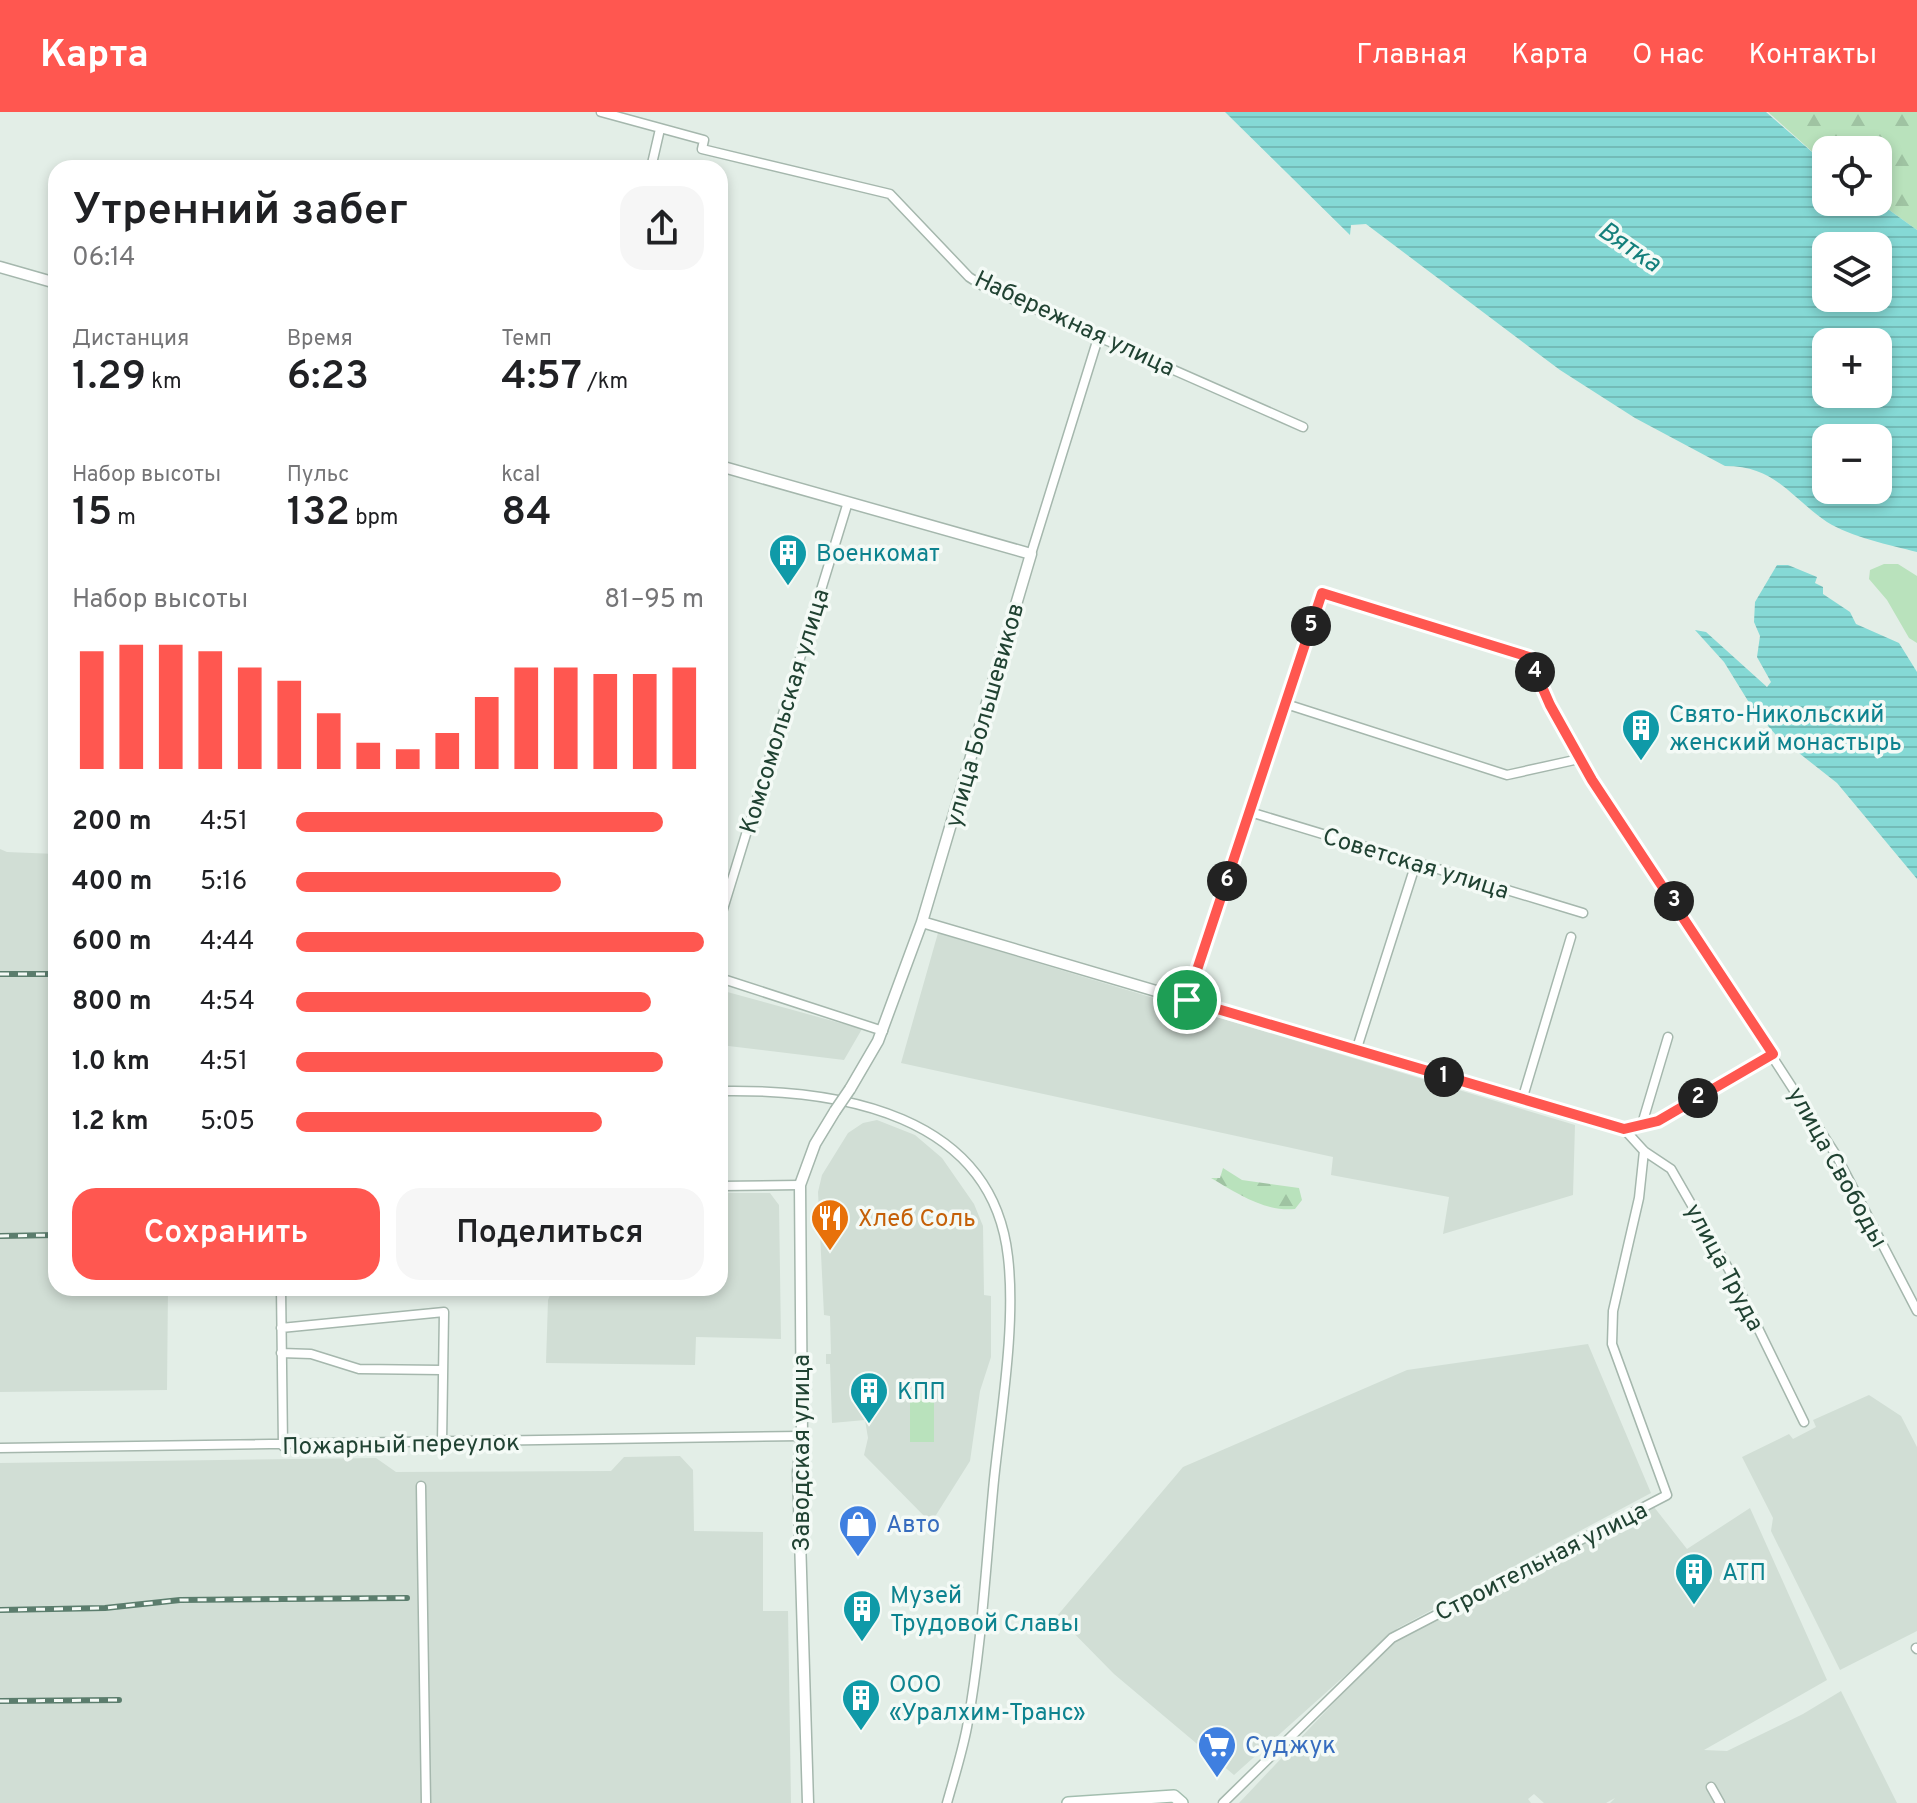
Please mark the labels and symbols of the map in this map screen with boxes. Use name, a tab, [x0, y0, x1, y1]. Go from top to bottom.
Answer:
water label: Вятка	[1591, 215, 1667, 281]
street label: Набережная улица	[969, 265, 1179, 384]
building icon: Военкомат	[767, 532, 809, 587]
place label: Военкомат	[816, 540, 940, 570]
street label: Комсомольская улица	[734, 585, 837, 838]
street label: улица Большевиков	[940, 600, 1032, 831]
pin: 5	[1291, 606, 1331, 646]
pin: 4	[1515, 652, 1555, 692]
place label: Свято-Никольский женский монастырь	[1669, 701, 1902, 759]
building icon: Свято-Никольский женский монастырь	[1620, 707, 1662, 762]
street label: Советская улица	[1319, 822, 1512, 908]
pin: 6	[1207, 861, 1247, 901]
pin: 3	[1654, 881, 1694, 921]
pin	[1153, 966, 1221, 1034]
pin: 1	[1424, 1057, 1464, 1097]
pin: 2	[1678, 1078, 1718, 1118]
street label: улица Свободы	[1780, 1082, 1893, 1254]
restaurant icon: Хлеб Соль	[809, 1197, 851, 1252]
street label: улица Труда	[1677, 1199, 1769, 1337]
place label: Хлеб Соль	[858, 1205, 976, 1235]
street label: Заводская улица	[788, 1354, 818, 1552]
building icon: КПП	[848, 1370, 890, 1425]
place label: КПП	[897, 1378, 946, 1408]
street label: Пожарный переулок	[282, 1429, 520, 1463]
street label: Строительная улица	[1431, 1496, 1653, 1629]
shop icon: Авто	[837, 1503, 879, 1558]
place label: Авто	[886, 1511, 940, 1541]
building icon: АТП	[1673, 1551, 1715, 1606]
place label: АТП	[1722, 1559, 1766, 1589]
place label: Музей Трудовой Славы	[890, 1582, 1079, 1640]
building icon: Музей Трудовой Славы	[841, 1588, 883, 1643]
place label: ООО «Уралхим-Транс»	[889, 1671, 1086, 1729]
building icon: ООО «Уралхим-Транс»	[840, 1677, 882, 1732]
supermarket icon: Суджук	[1196, 1724, 1238, 1779]
place label: Суджук	[1245, 1732, 1336, 1762]

